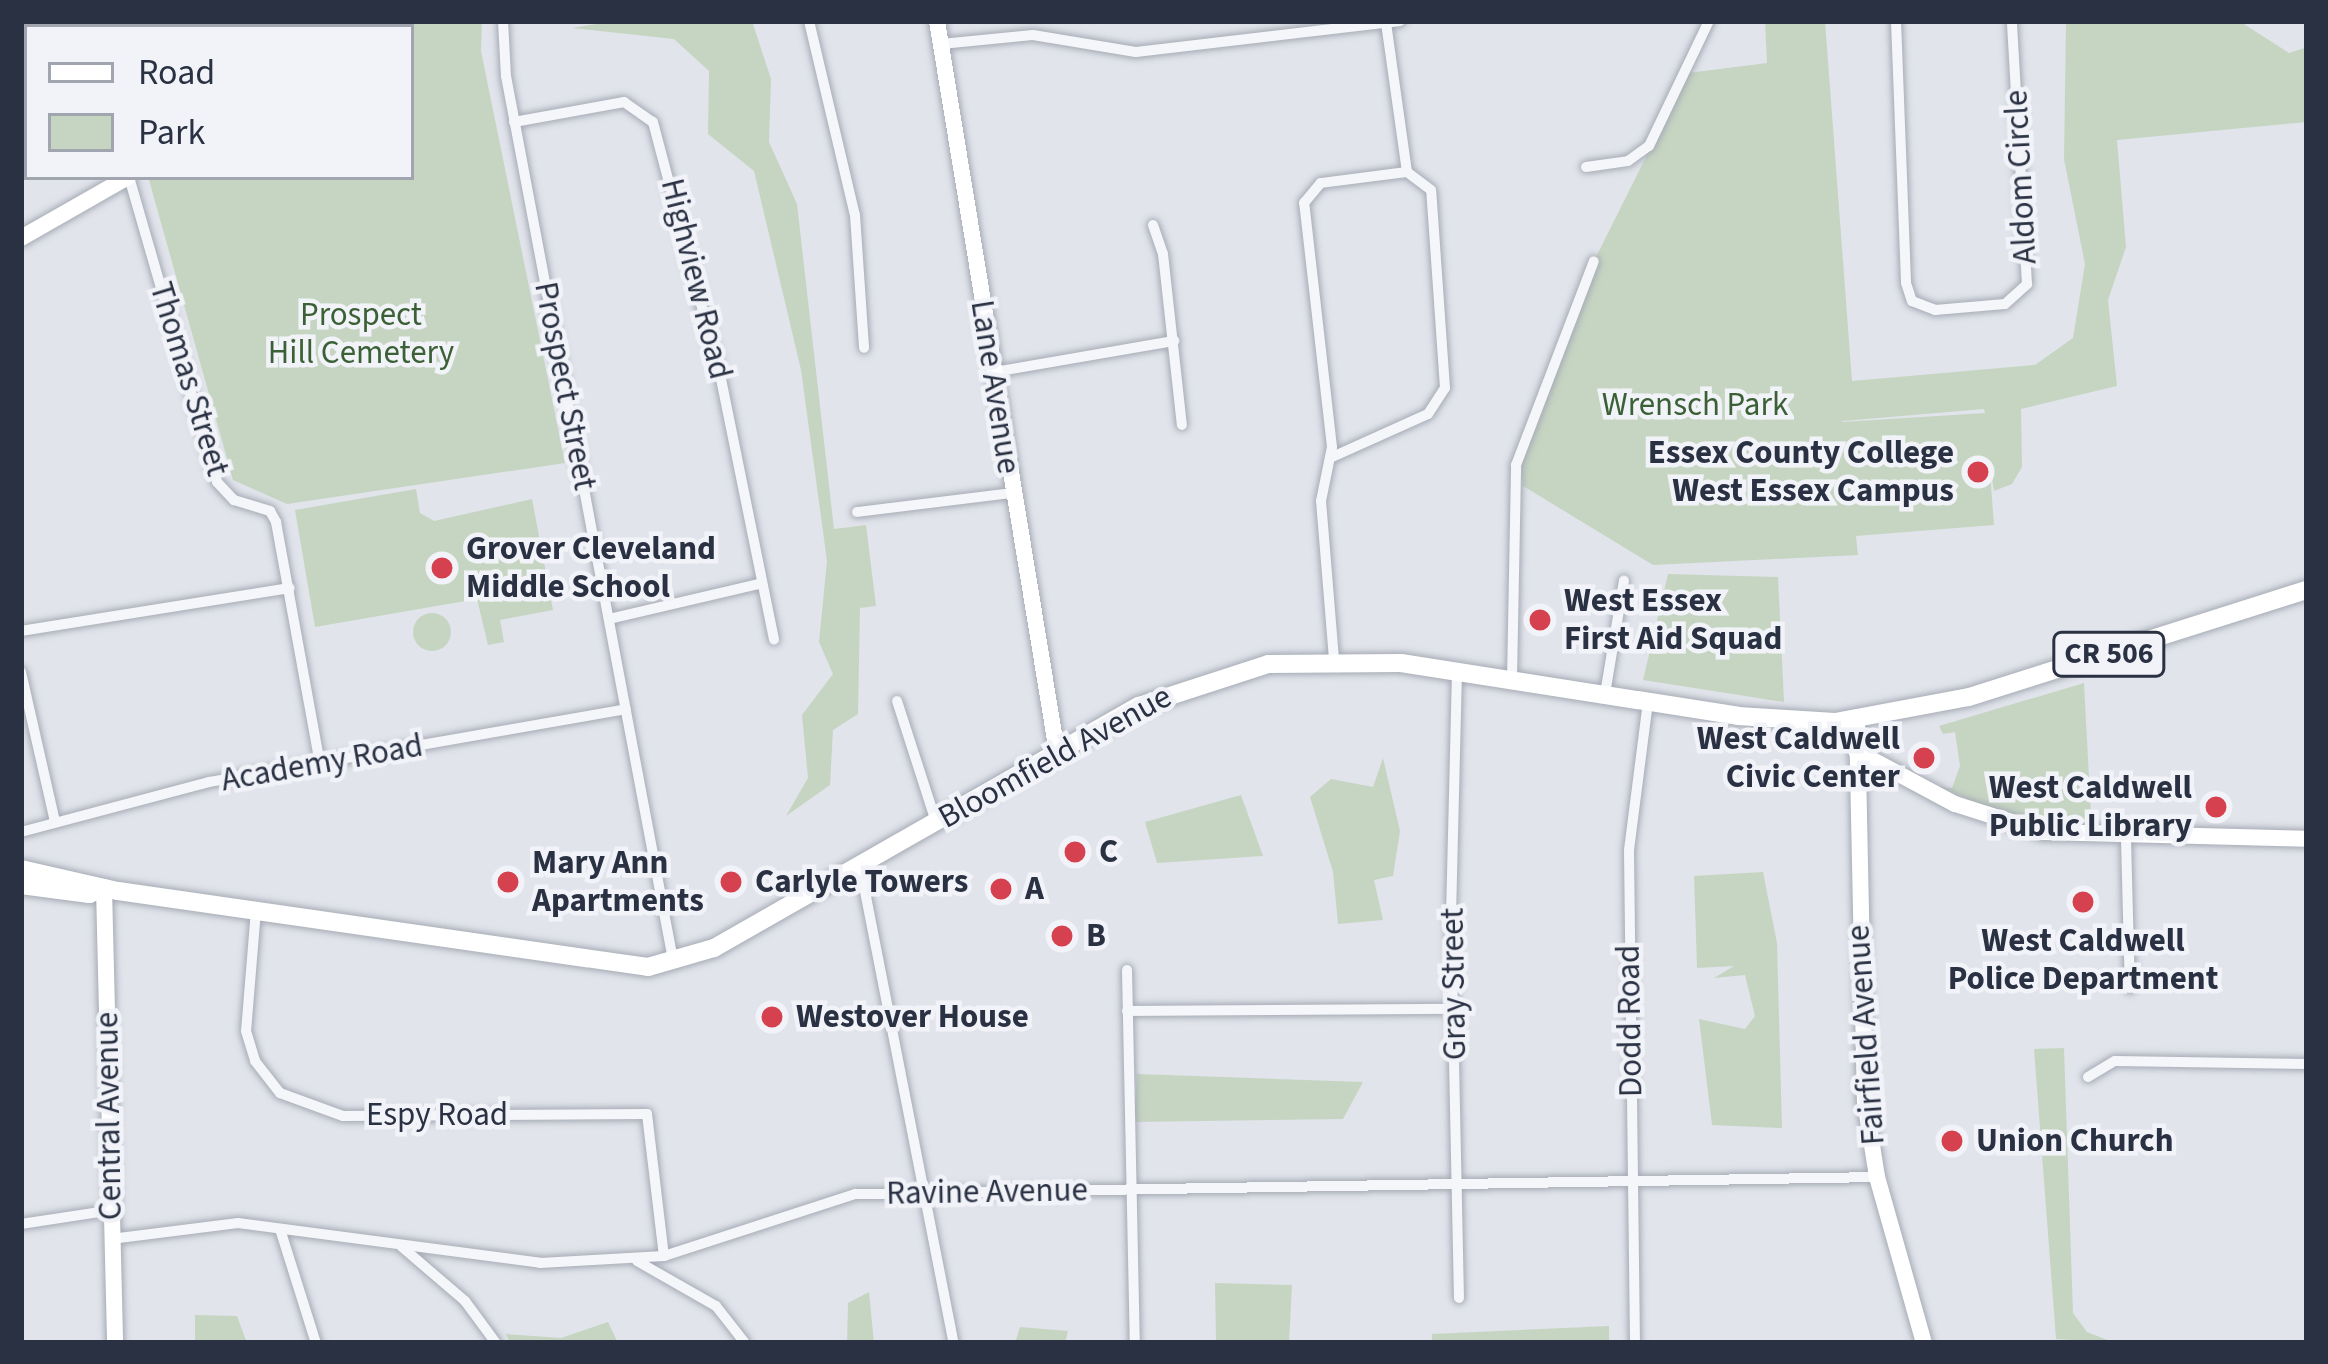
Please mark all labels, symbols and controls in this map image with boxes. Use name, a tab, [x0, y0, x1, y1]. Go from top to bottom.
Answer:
legend	[24, 24, 414, 180]
text: Road	[138, 47, 215, 98]
street label: Aldom Circle	[1997, 89, 2045, 265]
text: Park	[138, 107, 205, 158]
street label: Highview Road	[652, 175, 740, 383]
street label: Thomas Street	[141, 277, 237, 481]
street label: Prospect Street	[525, 279, 605, 493]
park label: Prospect Hill Cemetery	[268, 295, 454, 373]
street label: Lane Avenue	[962, 297, 1028, 477]
park label: Wrensch Park	[1602, 385, 1788, 425]
place label: Essex County College West Essex Campus	[1648, 433, 1954, 511]
marker: Essex County College West Essex Campus	[1965, 459, 1991, 485]
place label: Grover Cleveland Middle School	[466, 529, 716, 607]
marker: Grover Cleveland Middle School	[429, 555, 455, 581]
place label: West Essex First Aid Squad	[1564, 581, 1782, 659]
marker: West Essex First Aid Squad	[1527, 607, 1553, 633]
road number: CR 506	[2052, 630, 2166, 678]
street label: Bloomfield Avenue	[932, 677, 1178, 837]
place label: West Caldwell Civic Center	[1697, 719, 1900, 797]
street label: Academy Road	[218, 726, 426, 800]
marker: West Caldwell Civic Center	[1911, 745, 1937, 771]
place label: West Caldwell Public Library	[1989, 768, 2192, 846]
marker: West Caldwell Public Library	[2203, 794, 2229, 820]
place label: C	[1099, 832, 1118, 872]
marker: C	[1062, 839, 1088, 865]
place label: Mary Ann Apartments	[532, 843, 704, 921]
place label: Carlyle Towers	[755, 862, 968, 902]
marker: Mary Ann Apartments	[495, 869, 521, 895]
marker: Carlyle Towers	[718, 869, 744, 895]
place label: A	[1025, 869, 1044, 909]
marker: A	[988, 876, 1014, 902]
marker: West Caldwell Police Department	[2070, 889, 2096, 915]
street label: Gray Street	[1433, 907, 1475, 1061]
place label: B	[1086, 916, 1106, 956]
place label: West Caldwell Police Department	[1948, 921, 2218, 999]
marker: B	[1049, 923, 1075, 949]
street label: Fairfield Avenue	[1839, 924, 1893, 1146]
street label: Dodd Road	[1609, 945, 1651, 1097]
place label: Westover House	[796, 997, 1029, 1037]
marker: Westover House	[759, 1004, 785, 1030]
street label: Central Avenue	[87, 1011, 131, 1221]
street label: Espy Road	[366, 1095, 508, 1135]
place label: Union Church	[1976, 1121, 2174, 1161]
marker: Union Church	[1939, 1128, 1965, 1154]
street label: Ravine Avenue	[886, 1170, 1088, 1214]

